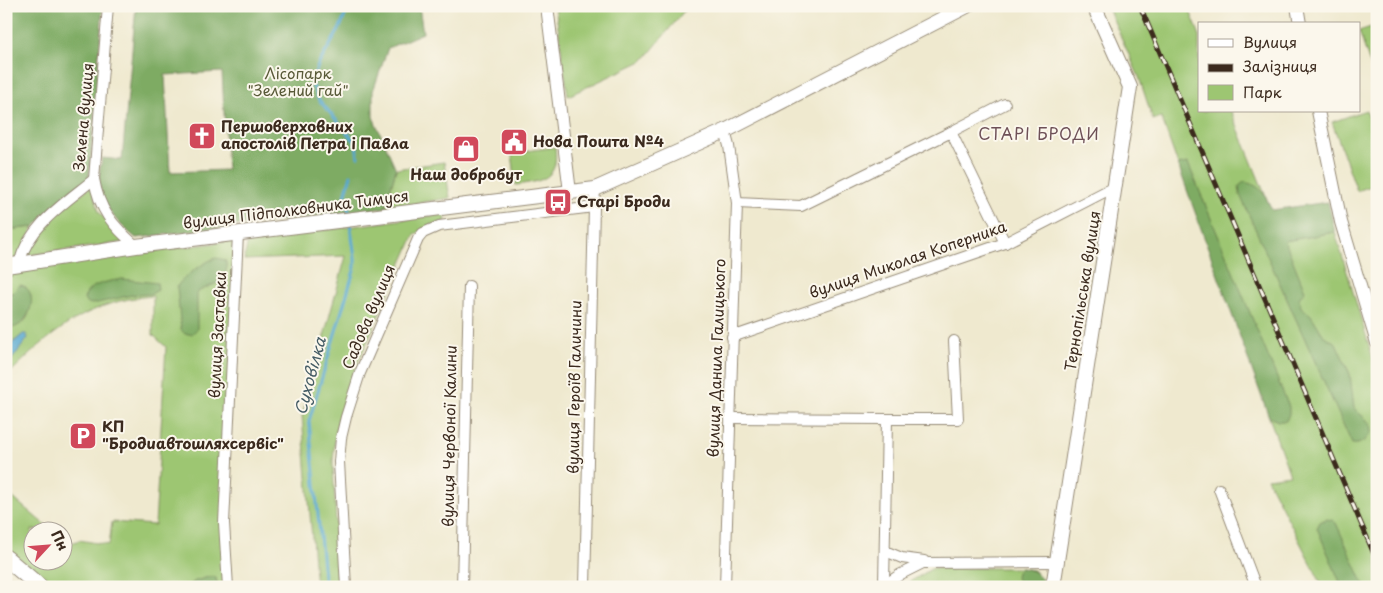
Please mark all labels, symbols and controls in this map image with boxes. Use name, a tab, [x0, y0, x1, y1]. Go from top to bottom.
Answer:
legend	[1198, 22, 1360, 112]
text: Вулиця	[1243, 30, 1297, 53]
text: Залізниця	[1242, 54, 1317, 77]
park label: Лісопарк "Зелений гай"	[247, 61, 349, 101]
street label: Зелена вулиця	[66, 62, 99, 172]
text: Парк	[1243, 80, 1282, 103]
place label: Першоверховних апостолів Петра і Павла	[221, 114, 409, 154]
church icon: Першоверховних апостолів Петра і Павла	[187, 121, 217, 151]
district label: СТАРІ БРОДИ	[978, 121, 1100, 145]
public building icon: Нова Пошта №4	[499, 127, 529, 157]
place label: Нова Пошта №4	[533, 129, 664, 152]
shop icon: Наш добробут	[451, 134, 481, 164]
place label: Наш добробут	[410, 162, 523, 185]
street label: вулиця Підполковника Тимуся	[182, 183, 410, 234]
bus stop icon: Старі Броди	[543, 187, 573, 217]
place label: Старі Броди	[577, 189, 671, 212]
street label: Тернопільська вулиця	[1057, 209, 1106, 373]
street label: вулиця Миколая Коперника	[806, 214, 1010, 303]
street label: вулиця Данила Галицького	[701, 258, 730, 458]
street label: Садова вулиця	[335, 260, 400, 372]
street label: вулиця Заставки	[202, 271, 231, 399]
street label: вулиця Героїв Галичини	[560, 300, 587, 474]
water label: Суховілка	[287, 333, 331, 417]
street label: вулиця Червоної Калини	[435, 345, 462, 527]
place label: КП "Бродиавтошляхсервіс"	[102, 414, 284, 454]
parking icon: КП "Бродиавтошляхсервіс"	[68, 421, 98, 451]
north arrow	[22, 520, 72, 570]
text: Пн	[46, 526, 74, 554]

